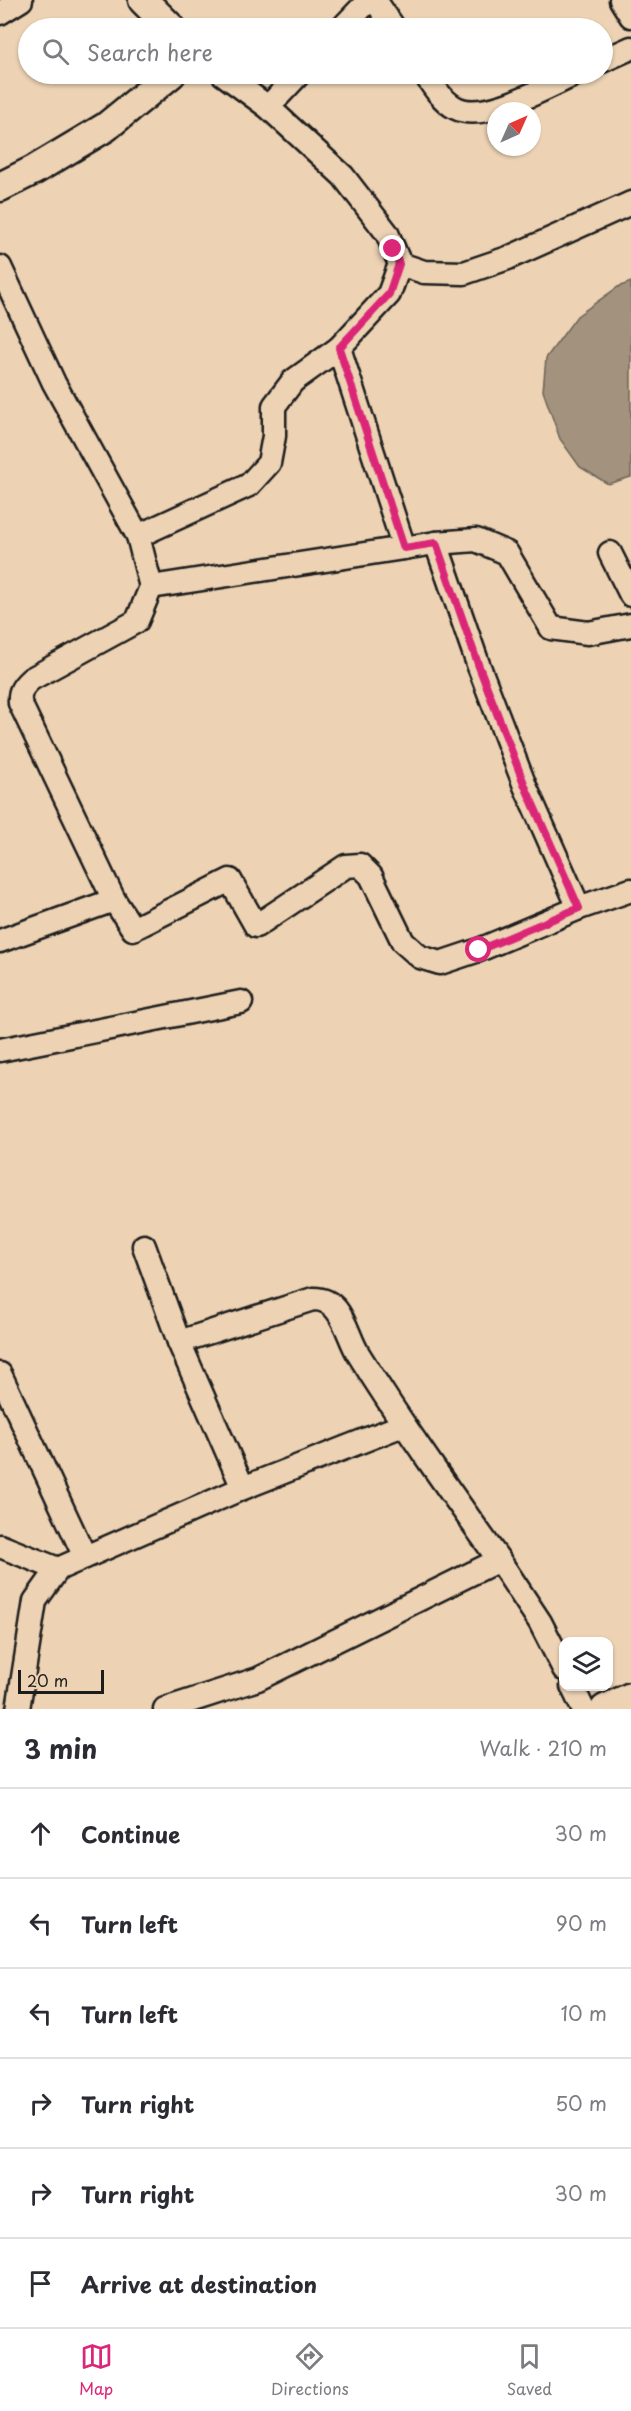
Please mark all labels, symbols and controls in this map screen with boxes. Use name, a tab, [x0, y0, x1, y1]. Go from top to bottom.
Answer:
search box	[18, 18, 613, 84]
icon: search	[39, 35, 72, 68]
text: Search here	[87, 35, 213, 68]
north arrow	[487, 102, 541, 156]
route end	[379, 235, 405, 261]
route start	[465, 936, 491, 962]
map controls	[559, 1637, 613, 1691]
button: layers	[559, 1637, 613, 1691]
scale bar	[18, 1667, 104, 1694]
text: 20 m	[27, 1668, 68, 1692]
text: 3 min	[24, 1729, 97, 1768]
text: Walk · 210 m	[480, 1733, 607, 1763]
icon: ahead	[24, 1817, 57, 1850]
text: Continue	[81, 1817, 180, 1850]
text: 30 m	[554, 1818, 607, 1848]
icon: left	[24, 1907, 57, 1940]
text: Turn left	[81, 1907, 178, 1940]
text: 90 m	[556, 1908, 607, 1938]
icon: left	[24, 1997, 57, 2030]
text: Turn left	[81, 1997, 178, 2030]
text: 10 m	[560, 1998, 607, 2028]
icon: right	[24, 2087, 57, 2120]
text: Turn right	[81, 2087, 194, 2120]
text: 50 m	[555, 2088, 607, 2118]
icon: right	[24, 2177, 57, 2210]
text: Turn right	[81, 2177, 194, 2210]
text: 30 m	[554, 2178, 607, 2208]
icon: arrive	[24, 2267, 57, 2300]
text: Arrive at destination	[81, 2267, 317, 2300]
tab: Map	[79, 2340, 113, 2400]
tab: Directions	[271, 2340, 349, 2400]
tab: Saved	[507, 2340, 552, 2400]

